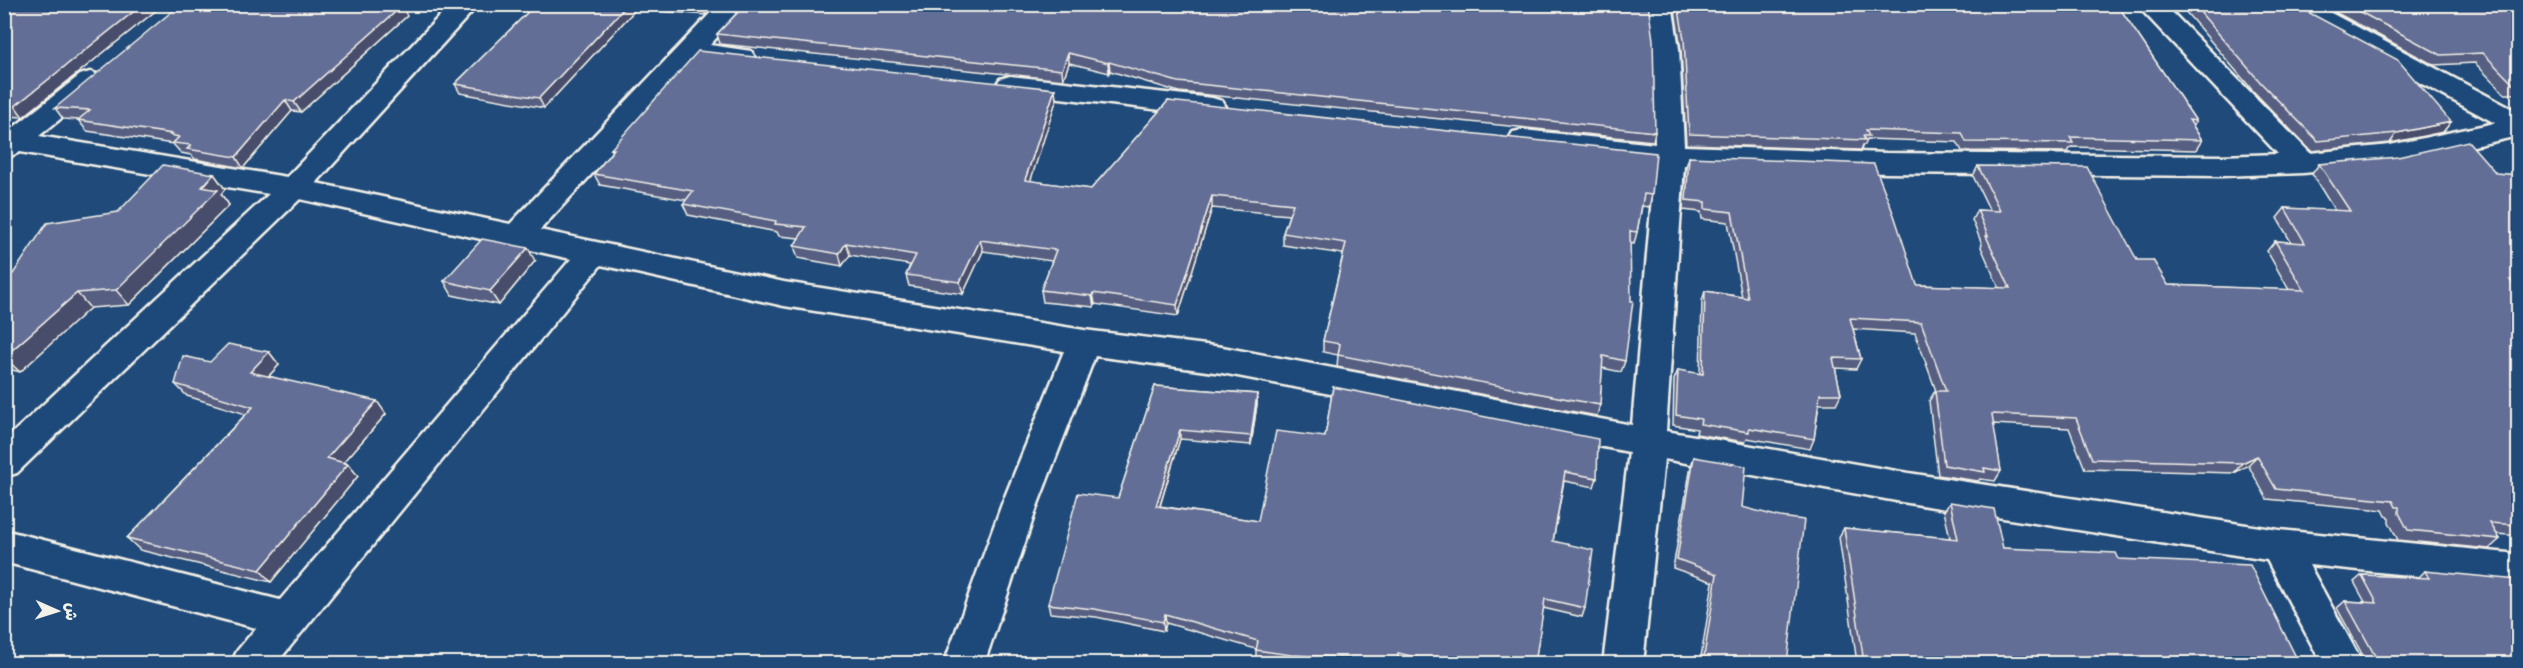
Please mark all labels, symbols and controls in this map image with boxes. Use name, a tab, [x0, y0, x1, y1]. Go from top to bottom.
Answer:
north arrow	[27, 581, 87, 641]
text: ش	[62, 602, 83, 621]

